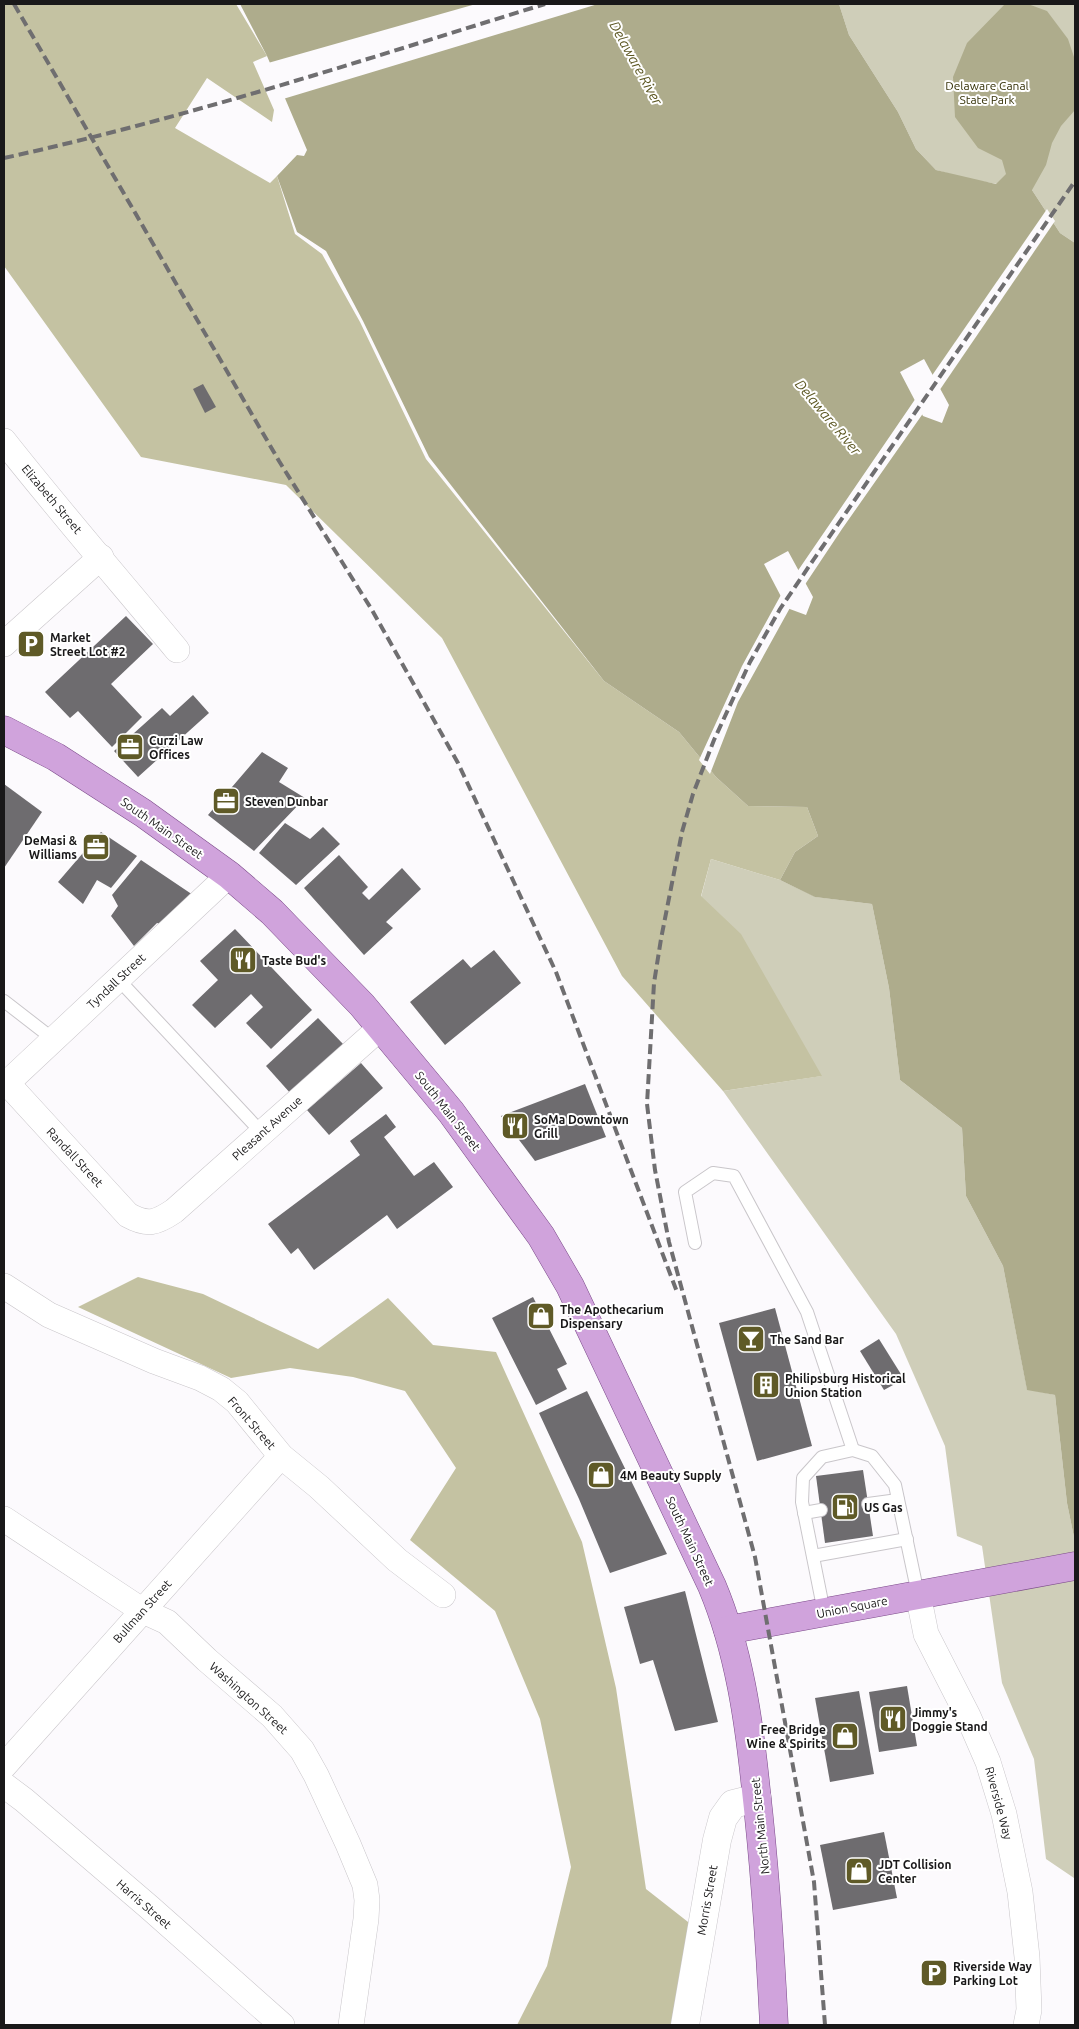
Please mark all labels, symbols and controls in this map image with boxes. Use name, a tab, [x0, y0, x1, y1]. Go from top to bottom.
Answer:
water label: Delaware River	[606, 18, 666, 108]
park label: Delaware Canal State Park	[945, 79, 1029, 106]
water label: Delaware River	[792, 376, 865, 458]
street label: Elizabeth Street	[19, 462, 85, 536]
parking icon: Market Street Lot #2	[16, 629, 46, 659]
place label: Market Street Lot #2	[50, 631, 126, 658]
office icon: Curzi Law Offices	[115, 732, 145, 762]
place label: Curzi Law Offices	[149, 734, 204, 761]
office icon: Steven Dunbar	[211, 786, 241, 816]
street label: South Main Street	[119, 795, 206, 861]
place label: Steven Dunbar	[245, 795, 328, 808]
office icon: DeMasi & Williams	[81, 832, 111, 862]
place label: DeMasi & Williams	[24, 834, 78, 861]
restaurant icon: Taste Bud's	[228, 945, 258, 975]
street label: Tyndall Street	[84, 951, 148, 1011]
place label: Taste Bud's	[262, 954, 326, 967]
street label: South Main Street	[413, 1069, 483, 1153]
street label: Pleasant Avenue	[229, 1093, 305, 1163]
restaurant icon: SoMa Downtown Grill	[500, 1111, 530, 1141]
place label: SoMa Downtown Grill	[534, 1113, 629, 1140]
street label: Randall Street	[44, 1125, 106, 1190]
shop icon: The Apothecarium Dispensary	[526, 1301, 556, 1331]
place label: The Apothecarium Dispensary	[560, 1303, 664, 1330]
bar icon: The Sand Bar	[736, 1324, 766, 1354]
place label: The Sand Bar	[770, 1333, 844, 1346]
building icon: Philipsburg Historical Union Station	[751, 1370, 781, 1400]
place label: Philipsburg Historical Union Station	[785, 1372, 906, 1399]
street label: Front Street	[226, 1394, 279, 1452]
shop icon: 4M Beauty Supply	[586, 1460, 616, 1490]
place label: 4M Beauty Supply	[620, 1469, 722, 1482]
fuel station icon: US Gas	[830, 1492, 860, 1522]
street label: South Main Street	[664, 1494, 717, 1588]
place label: US Gas	[864, 1501, 903, 1514]
street label: Bullman Street	[110, 1577, 174, 1645]
street label: Union Square	[815, 1594, 889, 1620]
street label: Washington Street	[207, 1660, 291, 1737]
restaurant icon: Jimmy's Doggie Stand	[878, 1704, 908, 1734]
place label: Jimmy's Doggie Stand	[912, 1706, 988, 1733]
shop icon: Free Bridge Wine & Spirits	[830, 1721, 860, 1751]
place label: Free Bridge Wine & Spirits	[747, 1723, 826, 1750]
street label: Riverside Way	[983, 1765, 1015, 1841]
street label: North Main Street	[748, 1777, 772, 1875]
shop icon: JDT Collision Center	[844, 1856, 874, 1886]
place label: JDT Collision Center	[878, 1858, 951, 1885]
street label: Morris Street	[694, 1864, 720, 1936]
street label: Harris Street	[114, 1877, 174, 1931]
parking icon: Riverside Way Parking Lot	[919, 1958, 949, 1988]
place label: Riverside Way Parking Lot	[953, 1960, 1033, 1987]

